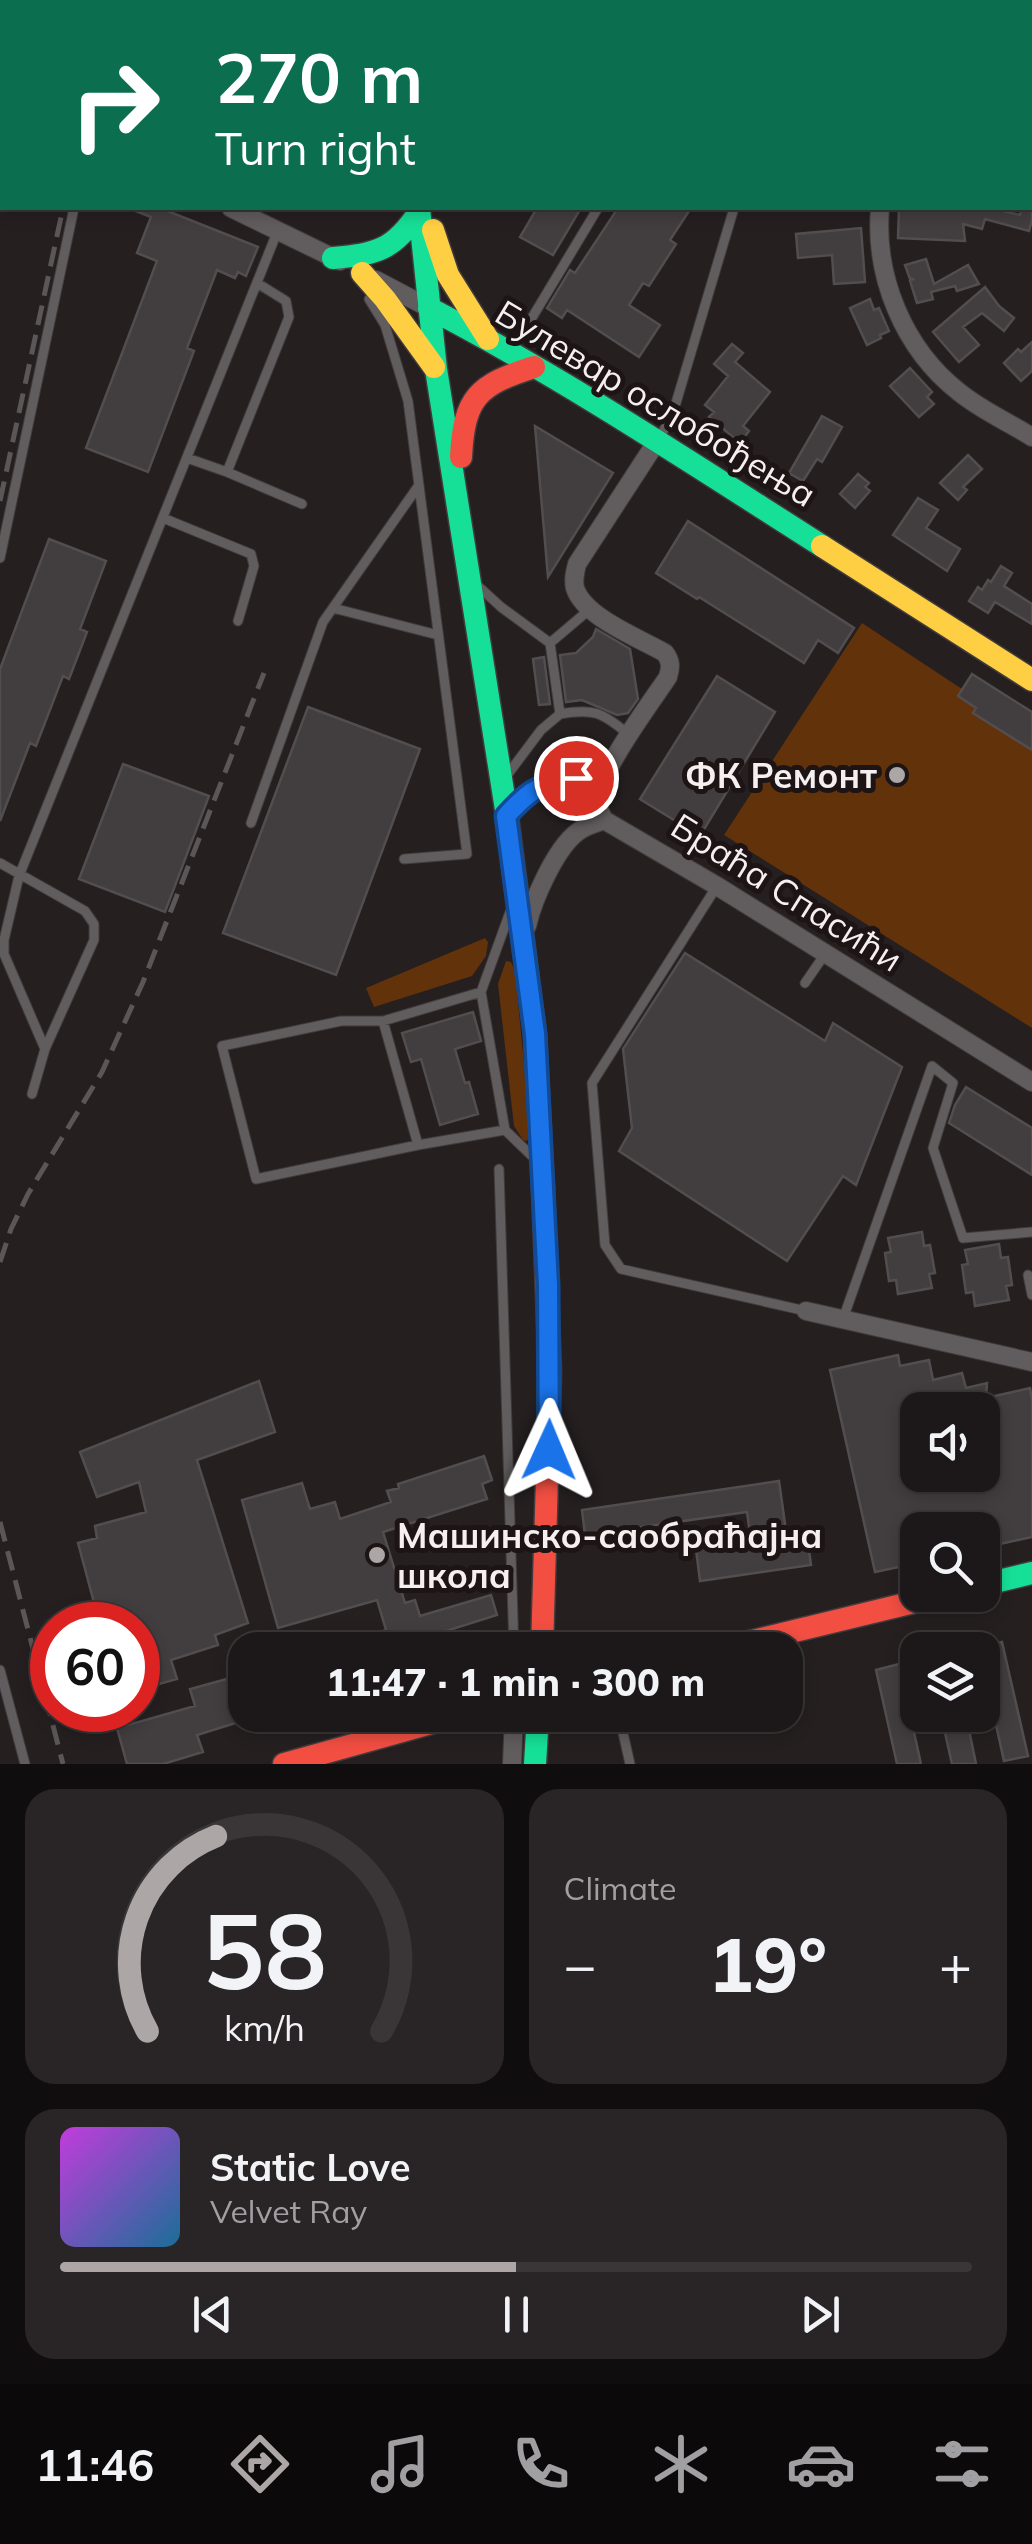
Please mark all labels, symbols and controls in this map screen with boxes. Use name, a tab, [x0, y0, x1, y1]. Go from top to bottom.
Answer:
text: 270 m	[215, 33, 423, 121]
icon: right	[50, 40, 180, 170]
text: Turn right	[215, 120, 416, 176]
street label: Булевар ослобођења	[488, 290, 824, 516]
pin	[534, 736, 619, 821]
icon: arrive	[549, 751, 604, 806]
place label: ФК Ремонт	[685, 753, 877, 797]
marker: ФК Ремонт	[886, 764, 908, 786]
street label: Браћа Спасићи	[663, 803, 911, 981]
map controls	[900, 1392, 1000, 1732]
button: sound	[900, 1392, 1000, 1492]
position arrow	[497, 1398, 601, 1502]
button: search	[900, 1512, 1000, 1612]
place label: Машинско-саобраћајна школа	[397, 1513, 823, 1597]
marker: Машинско-саобраћајна школа	[366, 1544, 388, 1566]
speed limit sign: 60	[30, 1602, 160, 1732]
button: layers	[900, 1632, 1000, 1732]
text: 11:47 · 1 min · 300 m	[326, 1658, 705, 1706]
text: Climate	[564, 1868, 676, 1908]
text: 58	[202, 1884, 327, 2015]
text: 19°	[708, 1917, 827, 2011]
text: −	[564, 1930, 597, 1999]
text: +	[939, 1930, 972, 1999]
text: km/h	[224, 2005, 305, 2050]
text: Static Love	[210, 2143, 411, 2191]
text: Velvet Ray	[210, 2191, 367, 2231]
icon: previous	[185, 2287, 240, 2342]
icon: pause	[489, 2287, 544, 2342]
icon: next	[793, 2287, 848, 2342]
icon: directions	[225, 2429, 295, 2499]
icon: music	[365, 2429, 435, 2499]
icon: phone	[506, 2429, 576, 2499]
icon: climate	[646, 2429, 716, 2499]
icon: car	[786, 2429, 856, 2499]
icon: filters	[927, 2429, 997, 2499]
text: 11:46	[35, 2436, 154, 2492]

